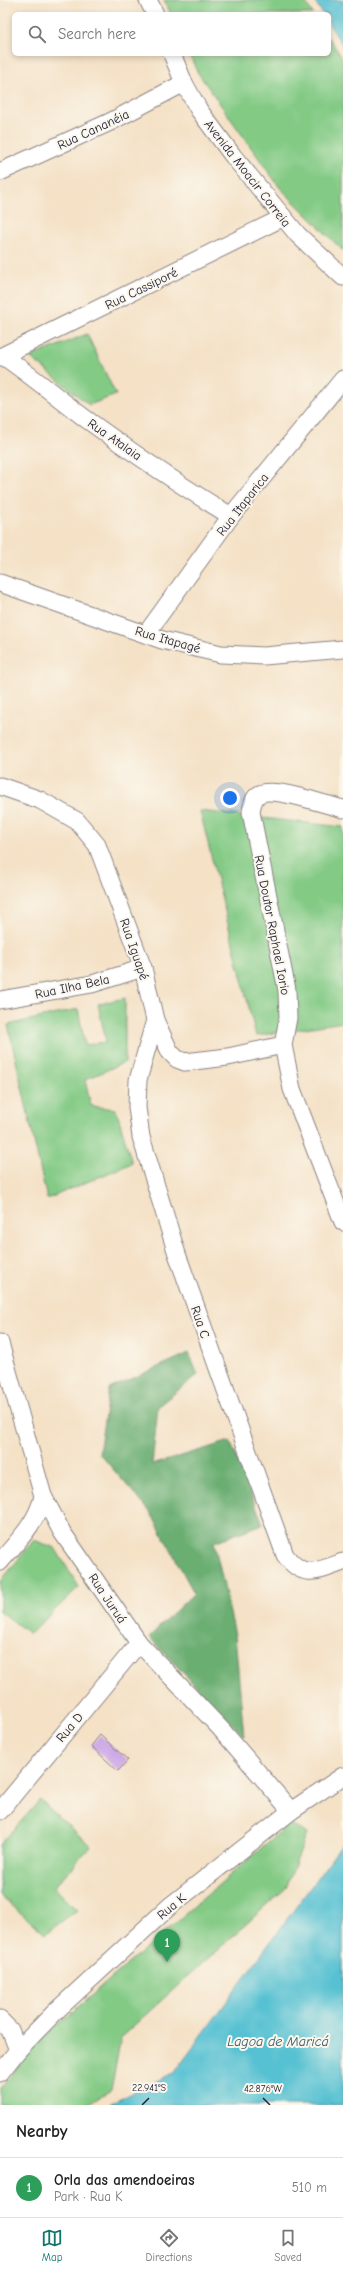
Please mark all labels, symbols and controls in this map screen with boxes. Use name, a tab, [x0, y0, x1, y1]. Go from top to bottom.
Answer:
search box	[12, 12, 331, 56]
icon: search	[26, 23, 48, 45]
text: Search here	[58, 25, 136, 43]
street label: Rua Cananéia	[55, 106, 131, 153]
street label: Avenida Moacir Correia	[201, 117, 294, 230]
street label: Rua Cassiporé	[102, 264, 180, 312]
street label: Rua Atalaia	[85, 415, 145, 463]
street label: Rua Itaparica	[213, 470, 271, 539]
street label: Rua Itapagé	[133, 623, 203, 656]
your location	[220, 788, 240, 808]
street label: Rua Doutor Raphael Iorio	[252, 854, 293, 997]
street label: Rua Iguapé	[117, 916, 152, 982]
street label: Rua Ilha Bela	[34, 971, 111, 1002]
street label: Rua C	[188, 1304, 213, 1340]
street label: Rua Juruá	[86, 1571, 130, 1626]
street label: Rua D	[53, 1710, 86, 1745]
street label: Rua K	[154, 1890, 189, 1923]
pin: 1	[154, 1929, 180, 1962]
water label: Lagoa de Maricá	[227, 2033, 329, 2050]
text: 22.941°S	[132, 2082, 167, 2094]
text: 42.876°W	[244, 2083, 282, 2095]
text: Nearby	[16, 2122, 67, 2141]
text: Orla das amendoeiras	[54, 2171, 195, 2189]
text: 1	[26, 2180, 32, 2195]
text: 510 m	[292, 2180, 327, 2195]
text: Park · Rua K	[54, 2189, 123, 2204]
tab: Map	[41, 2227, 63, 2264]
tab: Directions	[145, 2227, 192, 2264]
tab: Saved	[274, 2227, 302, 2264]

